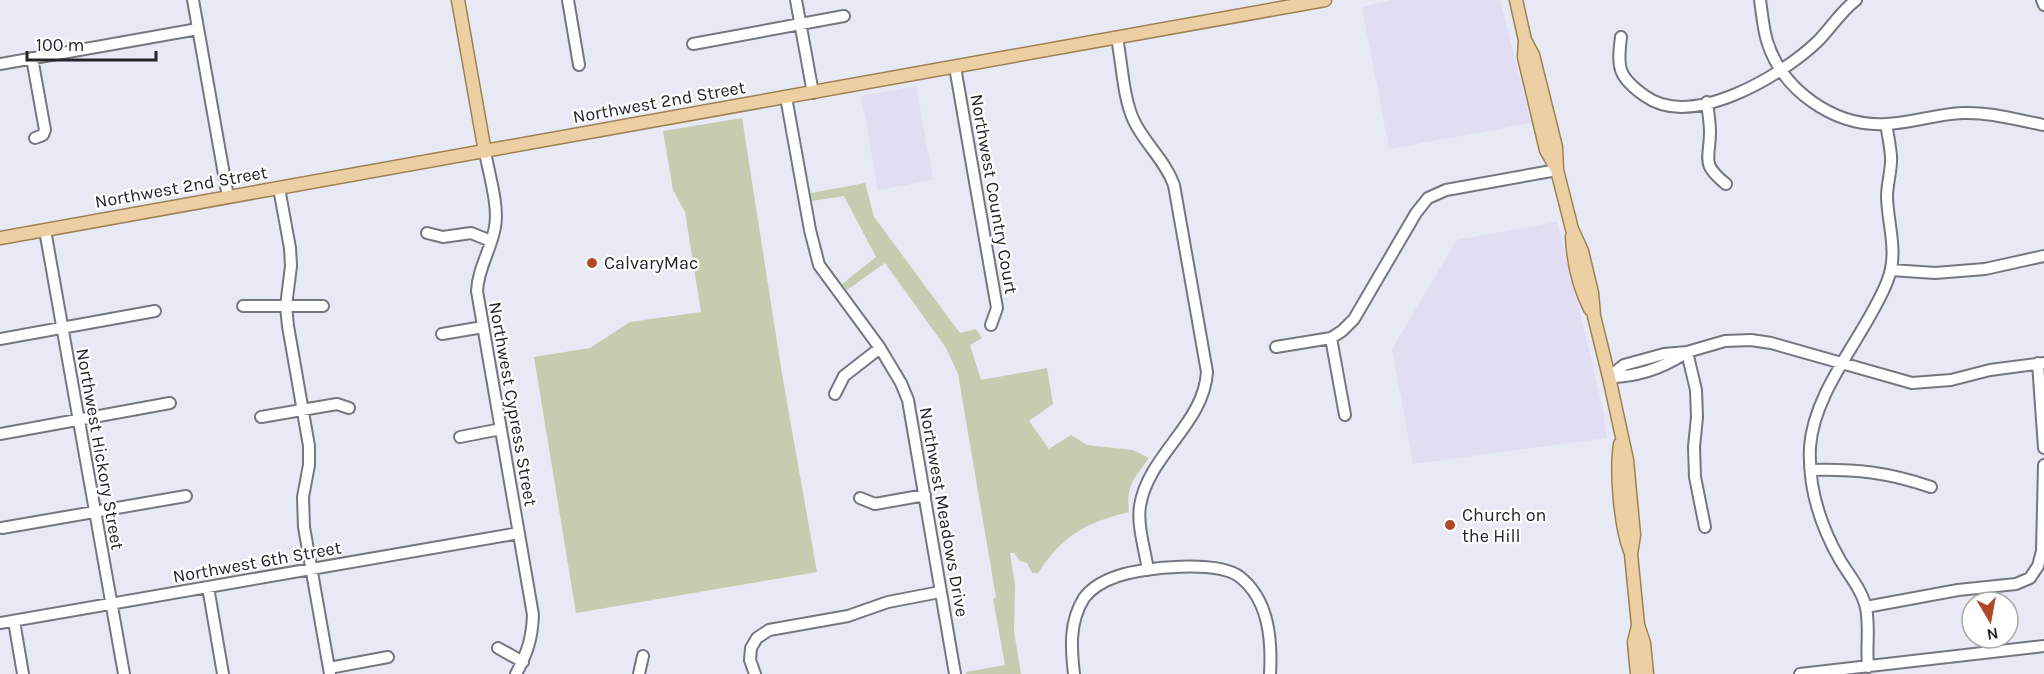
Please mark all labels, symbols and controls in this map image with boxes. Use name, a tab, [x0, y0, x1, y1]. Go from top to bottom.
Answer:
scale bar	[27, 24, 156, 62]
text: 100 m	[36, 34, 84, 56]
street label: Northwest 2nd Street	[571, 76, 747, 128]
street label: Northwest Country Court	[966, 92, 1022, 296]
street label: Northwest 2nd Street	[93, 161, 269, 213]
place label: CalvaryMac	[604, 252, 698, 274]
marker: CalvaryMac	[585, 256, 599, 270]
street label: Northwest Cypress Street	[484, 300, 542, 508]
street label: Northwest Hickory Street	[71, 346, 129, 552]
street label: Northwest Meadows Drive	[915, 405, 973, 619]
place label: Church on the Hill	[1462, 504, 1546, 547]
marker: Church on the Hill	[1443, 518, 1457, 532]
street label: Northwest 6th Street	[171, 536, 343, 588]
north arrow	[1960, 590, 2020, 650]
text: N	[1985, 624, 2000, 645]

